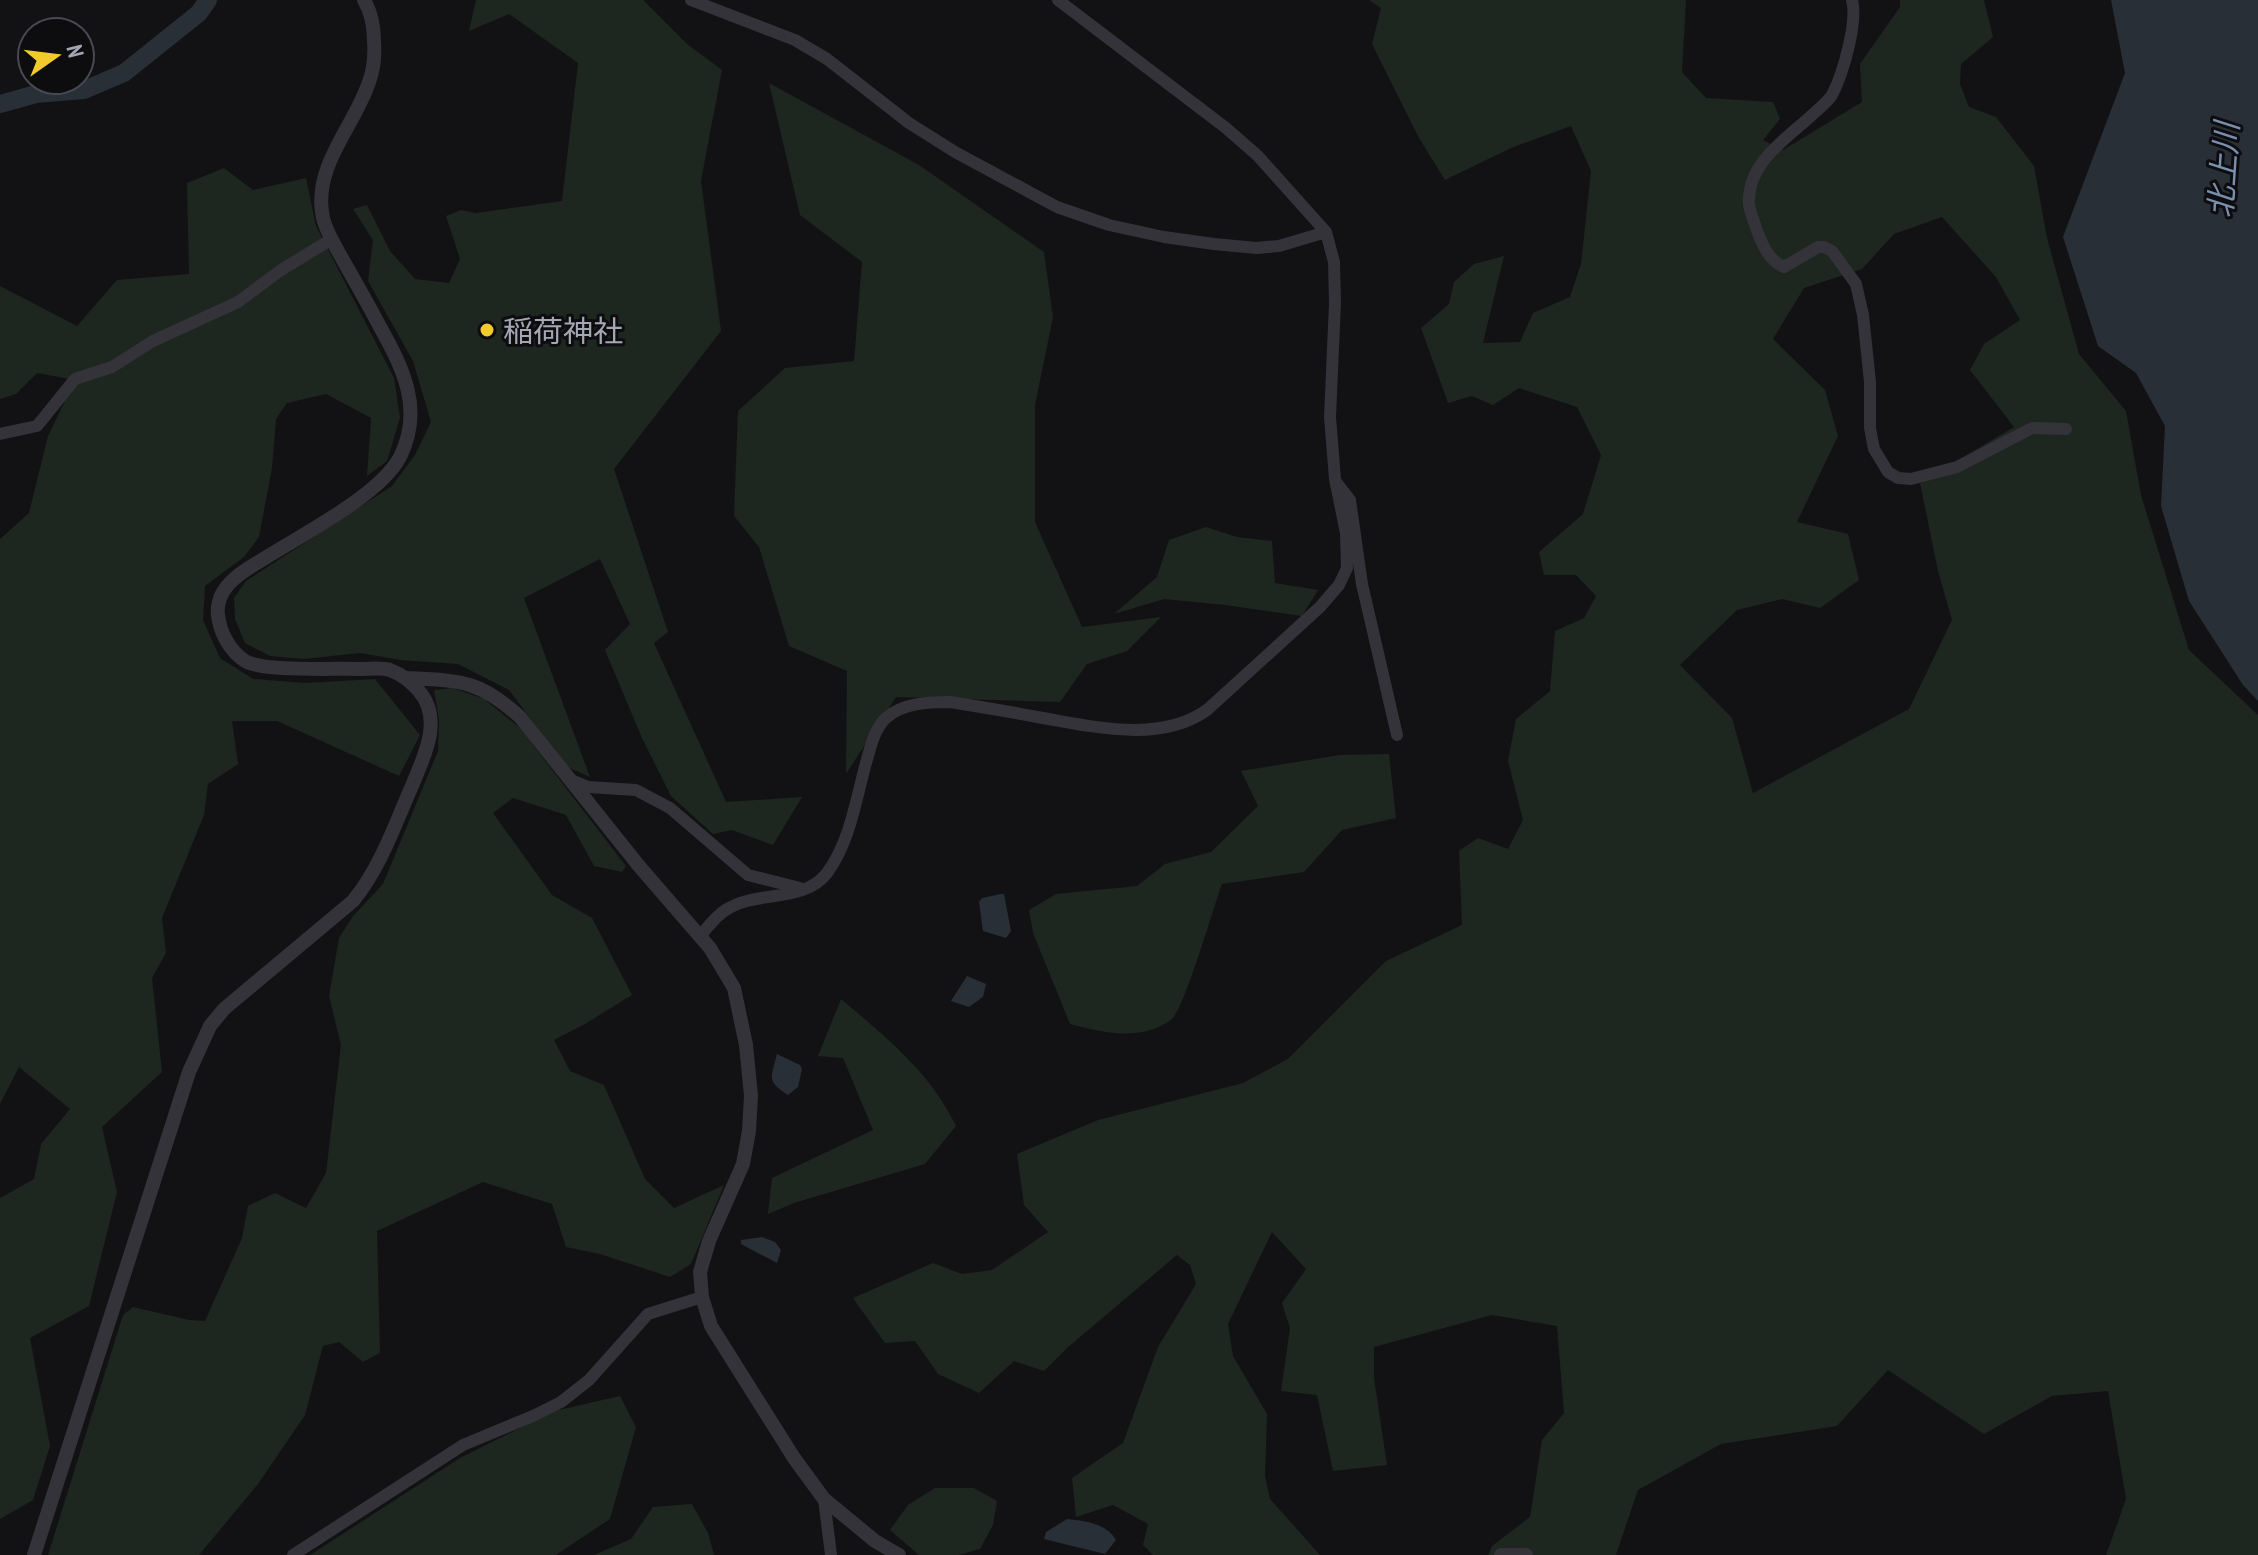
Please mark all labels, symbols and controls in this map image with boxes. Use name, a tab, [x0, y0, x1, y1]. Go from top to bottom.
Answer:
north arrow	[16, 16, 96, 96]
text: N	[60, 42, 90, 60]
water label: 北上川	[2199, 118, 2248, 219]
place label: 稲荷神社	[503, 311, 623, 350]
marker: 稲荷神社	[478, 321, 496, 339]

